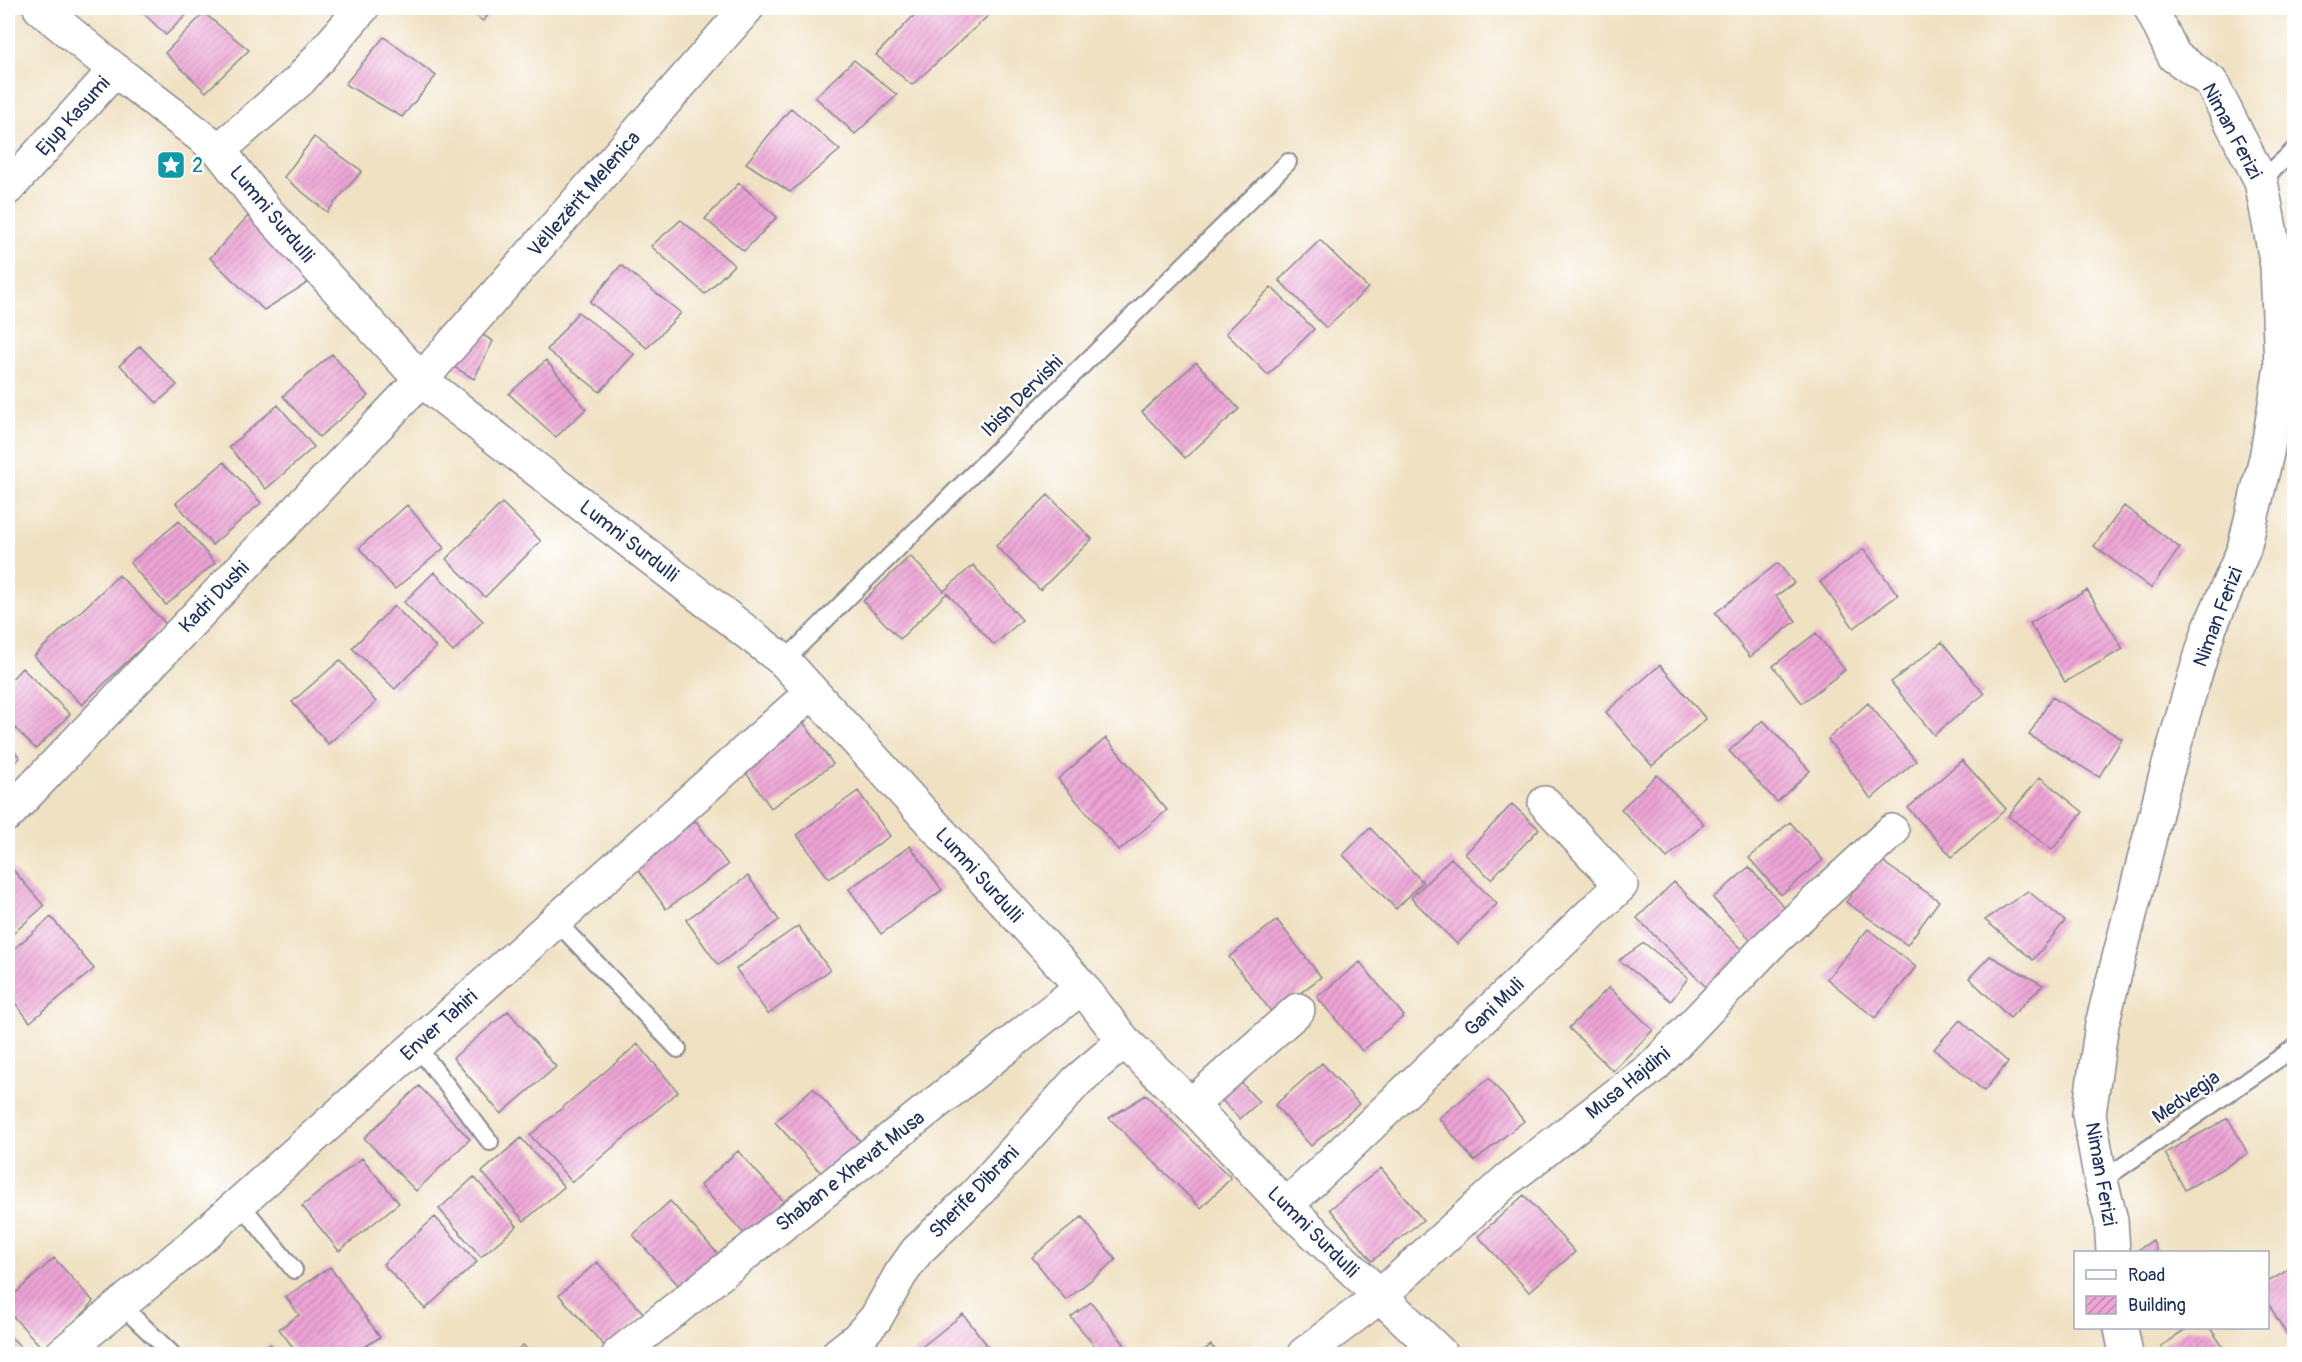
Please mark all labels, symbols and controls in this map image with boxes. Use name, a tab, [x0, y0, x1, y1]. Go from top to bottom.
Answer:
street label: Ejup Kasumi	[31, 71, 115, 161]
street label: Niman Ferizi	[2196, 79, 2268, 183]
street label: Vëllezërit Melenica	[522, 126, 646, 262]
place icon: 2	[155, 149, 187, 181]
place label: 2	[192, 153, 203, 178]
street label: Lumni Surdulli	[224, 160, 320, 268]
street label: Ibish Dervishi	[976, 350, 1068, 442]
street label: Lumni Surdulli	[574, 494, 684, 588]
street label: Kadri Dushi	[174, 556, 254, 638]
street label: Niman Ferizi	[2188, 564, 2248, 670]
street label: Lumni Surdulli	[930, 822, 1028, 928]
street label: Gani Muli	[1459, 972, 1529, 1042]
street label: Enver Tahiri	[395, 984, 483, 1066]
street label: Musa Hajdini	[1581, 1041, 1675, 1125]
street label: Medvegja	[2147, 1065, 2225, 1129]
street label: Shaban e Xhevat Musa	[771, 1105, 929, 1237]
street label: Niman Ferizi	[2080, 1120, 2122, 1228]
street label: Sherife Dibrani	[924, 1140, 1024, 1244]
street label: Lumni Surdulli	[1262, 1181, 1364, 1283]
legend	[2074, 1251, 2269, 1329]
text: Road	[2128, 1264, 2165, 1287]
text: Building	[2128, 1294, 2186, 1317]

